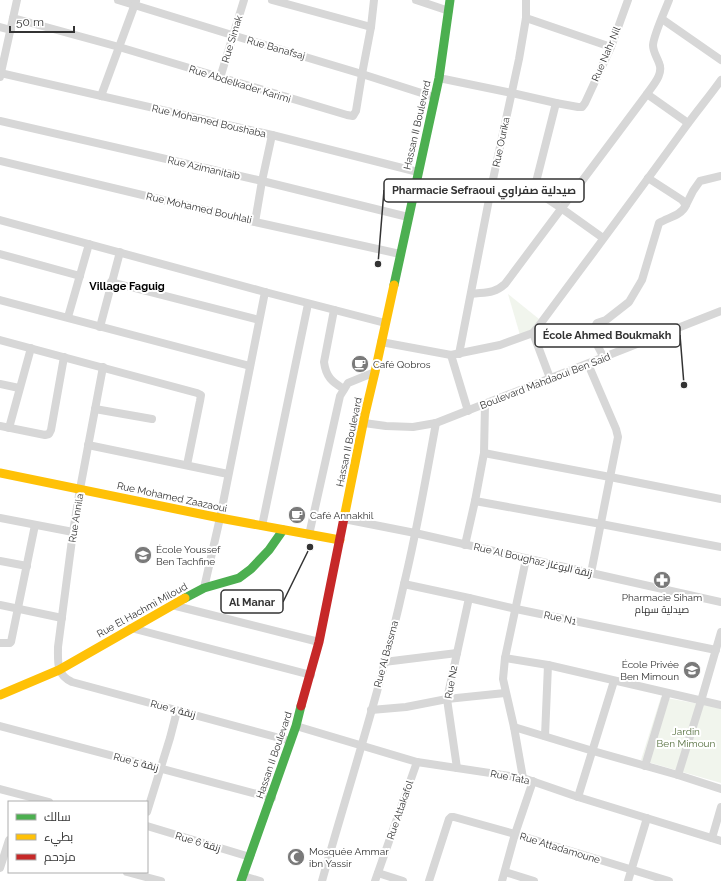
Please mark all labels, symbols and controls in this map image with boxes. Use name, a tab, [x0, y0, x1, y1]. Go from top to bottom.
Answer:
scale bar	[10, 8, 74, 34]
street label: Rue Simak	[220, 13, 245, 64]
text: 50 m	[16, 15, 44, 29]
street label: Rue Nahr Nil	[590, 25, 623, 83]
street label: Rue Banafsaj	[246, 34, 306, 62]
street label: Rue Abdelkader Karimi	[188, 63, 292, 105]
street label: Hassan II Boulevard	[401, 79, 433, 171]
street label: Rue Mohamed Boushaba	[151, 102, 267, 140]
street label: Rue Ourika	[490, 116, 512, 168]
street label: Rue Azimanitaib	[167, 154, 241, 182]
callout: Pharmacie Sefraoui صيدلية صفراوي	[384, 179, 584, 202]
text: Pharmacie Sefraoui صيدلية صفراوي	[392, 184, 576, 200]
street label: Rue Mohamed Bouhlali	[145, 190, 253, 226]
district label: Village Faguig	[89, 280, 165, 293]
callout: École Ahmed Boukmakh	[535, 324, 680, 347]
text: École Ahmed Boukmakh	[543, 328, 672, 342]
street label: Boulevard Mahdaoui Ben Said	[478, 351, 612, 411]
cafe icon: Café Qobros	[350, 354, 370, 374]
place label: Café Qobros	[373, 359, 431, 370]
street label: Hassan II Boulevard	[334, 396, 364, 488]
street label: Rue Mohamed Zaazaoui	[116, 480, 228, 514]
street label: Rue Annila	[67, 493, 85, 543]
cafe icon: Café Annakhil	[287, 505, 307, 525]
place label: Café Annakhil	[310, 510, 374, 521]
street label: Rue Al Boughaz زنقة البوغاز	[473, 541, 593, 579]
place label: École Youssef Ben Tachfine	[156, 544, 221, 567]
school or university icon: École Youssef Ben Tachfine	[133, 545, 153, 565]
pharmacy icon: Pharmacie Siham صيدلية سهام	[652, 570, 672, 590]
street label: Rue El Hachmi Miloud	[95, 581, 189, 639]
callout: Al Manar	[221, 590, 283, 613]
place label: Pharmacie Siham صيدلية سهام	[622, 592, 702, 617]
text: Al Manar	[229, 596, 276, 609]
street label: Rue N1	[543, 609, 578, 627]
street label: Rue Al Bassma	[372, 619, 400, 689]
place label: École Privée Ben Mimoun	[620, 659, 679, 682]
school or university icon: École Privée Ben Mimoun	[682, 660, 702, 680]
street label: Rue N2	[443, 664, 459, 700]
street label: Rue 4 زنقة	[149, 698, 197, 720]
street label: Hassan II Boulevard	[254, 710, 294, 800]
park label: Jardin Ben Mimoun	[657, 726, 716, 749]
street label: Rue 5 زنقة	[112, 751, 160, 773]
street label: Rue Tata	[489, 768, 531, 786]
street label: Rue Attakafol	[385, 779, 415, 841]
legend	[8, 801, 148, 873]
text: سالك	[44, 810, 71, 824]
text: بطيء	[44, 830, 73, 847]
street label: Rue 6 زنقة	[174, 830, 222, 854]
street label: Rue Attadamoune	[518, 831, 602, 866]
place label: Mosquée Ammar ibn Yassir	[309, 846, 389, 869]
mosque icon: Mosquée Ammar ibn Yassir	[286, 847, 306, 867]
text: مزدحم	[44, 850, 76, 865]

